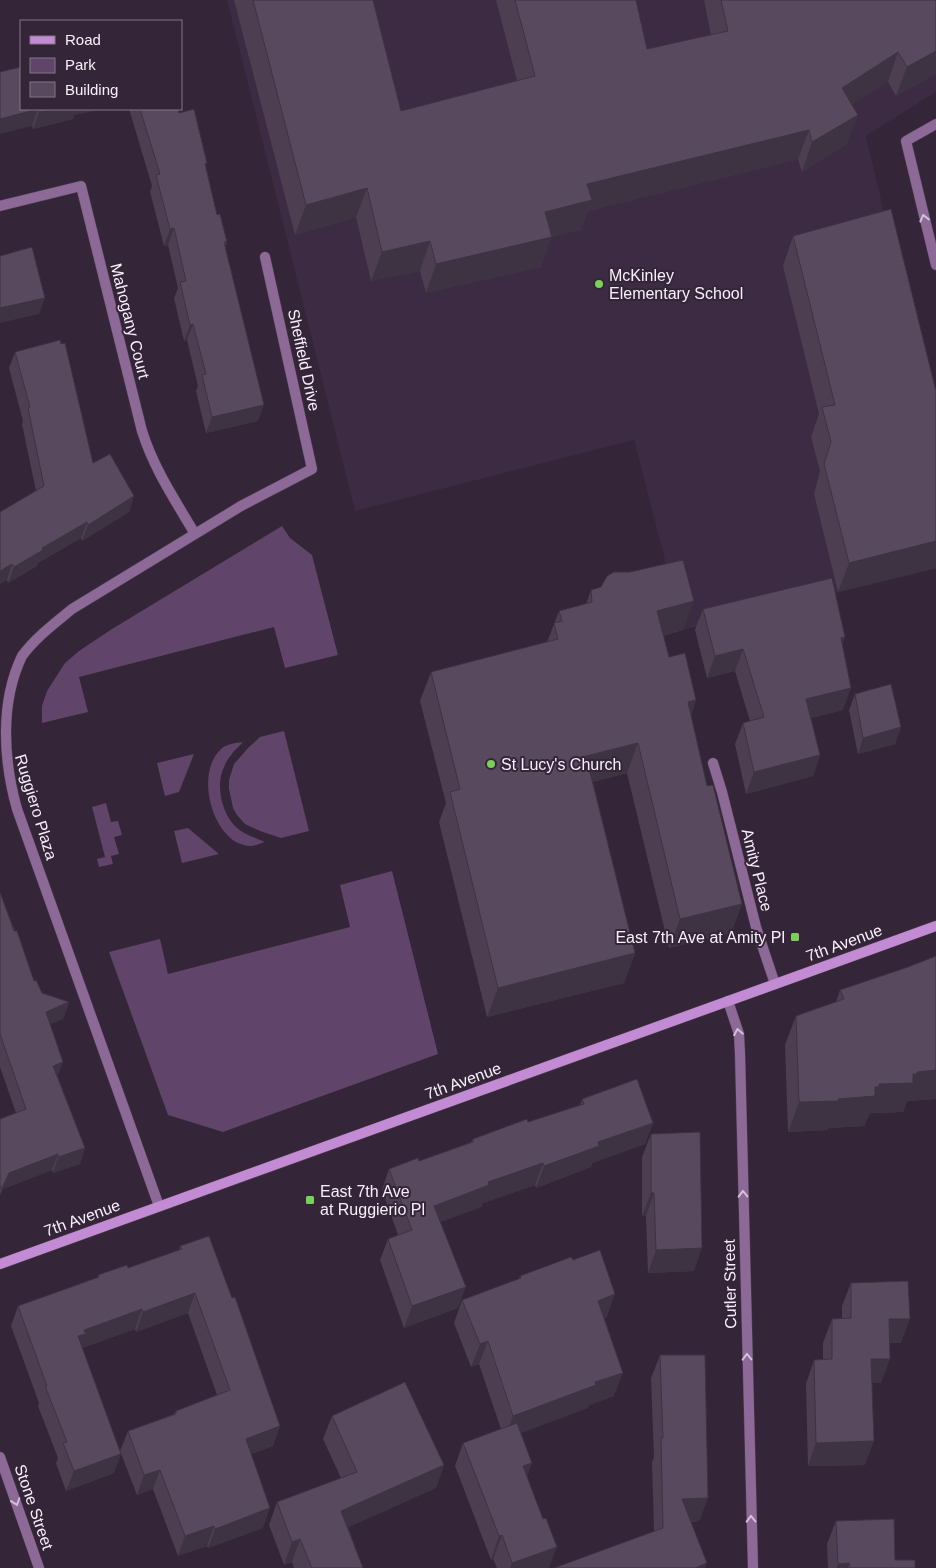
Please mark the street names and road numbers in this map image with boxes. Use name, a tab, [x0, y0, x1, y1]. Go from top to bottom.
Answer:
street label: Mahogany Court	[107, 262, 153, 381]
street label: Sheffield Drive	[285, 307, 323, 413]
street label: Ruggiero Plaza	[12, 752, 60, 862]
street label: Amity Place	[739, 827, 775, 913]
street label: 7th Avenue	[804, 921, 884, 965]
street label: 7th Avenue	[423, 1059, 503, 1103]
street label: 7th Avenue	[42, 1196, 122, 1240]
street label: Cutler Street	[721, 1238, 739, 1329]
street label: Stone Street	[11, 1462, 57, 1552]

